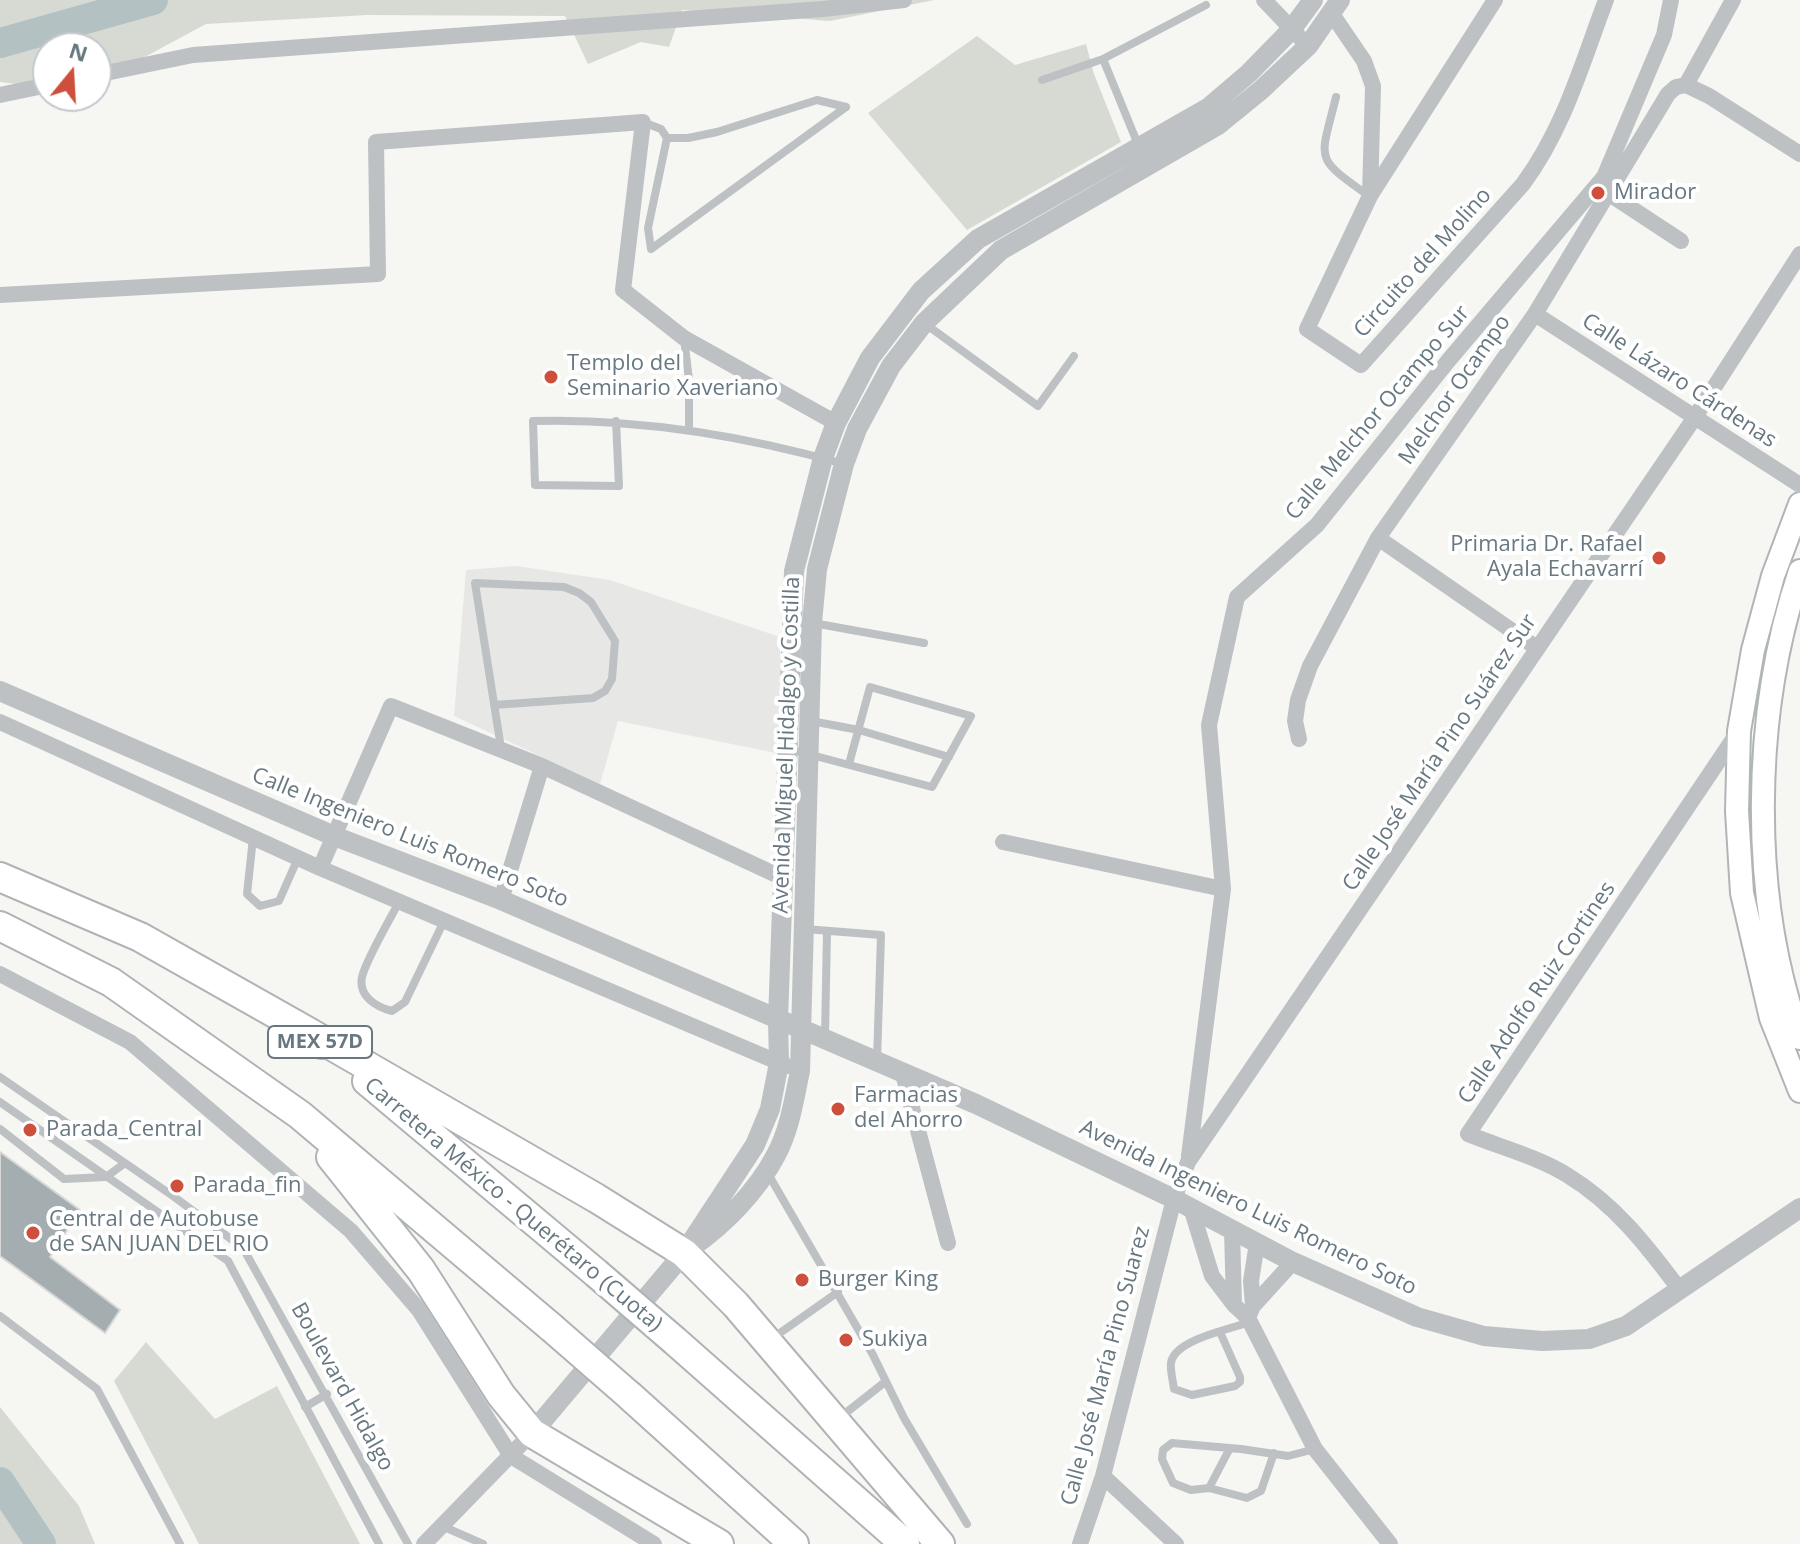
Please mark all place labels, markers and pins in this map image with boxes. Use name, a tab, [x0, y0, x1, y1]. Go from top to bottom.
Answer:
place label: Mirador	[1614, 180, 1696, 206]
marker: Mirador	[1589, 184, 1607, 202]
place label: Templo del Seminario Xaveriano	[567, 351, 778, 402]
marker: Templo del Seminario Xaveriano	[542, 368, 560, 386]
place label: Primaria Dr. Rafael Ayala Echavarrí	[1450, 532, 1643, 584]
marker: Primaria Dr. Rafael Ayala Echavarrí	[1650, 549, 1668, 567]
place label: Farmacias del Ahorro	[854, 1083, 963, 1134]
marker: Farmacias del Ahorro	[829, 1100, 847, 1118]
place label: Parada_Central	[46, 1117, 202, 1143]
marker: Parada_Central	[21, 1121, 39, 1139]
place label: Parada_fin	[193, 1173, 301, 1199]
marker: Parada_fin	[168, 1177, 186, 1195]
place label: Central de Autobuse de SAN JUAN DEL RIO	[49, 1207, 269, 1258]
marker: Central de Autobuse de SAN JUAN DEL RIO	[24, 1224, 42, 1242]
place label: Burger King	[818, 1267, 938, 1293]
marker: Burger King	[793, 1271, 811, 1289]
place label: Sukiya	[862, 1327, 928, 1353]
marker: Sukiya	[837, 1331, 855, 1349]

